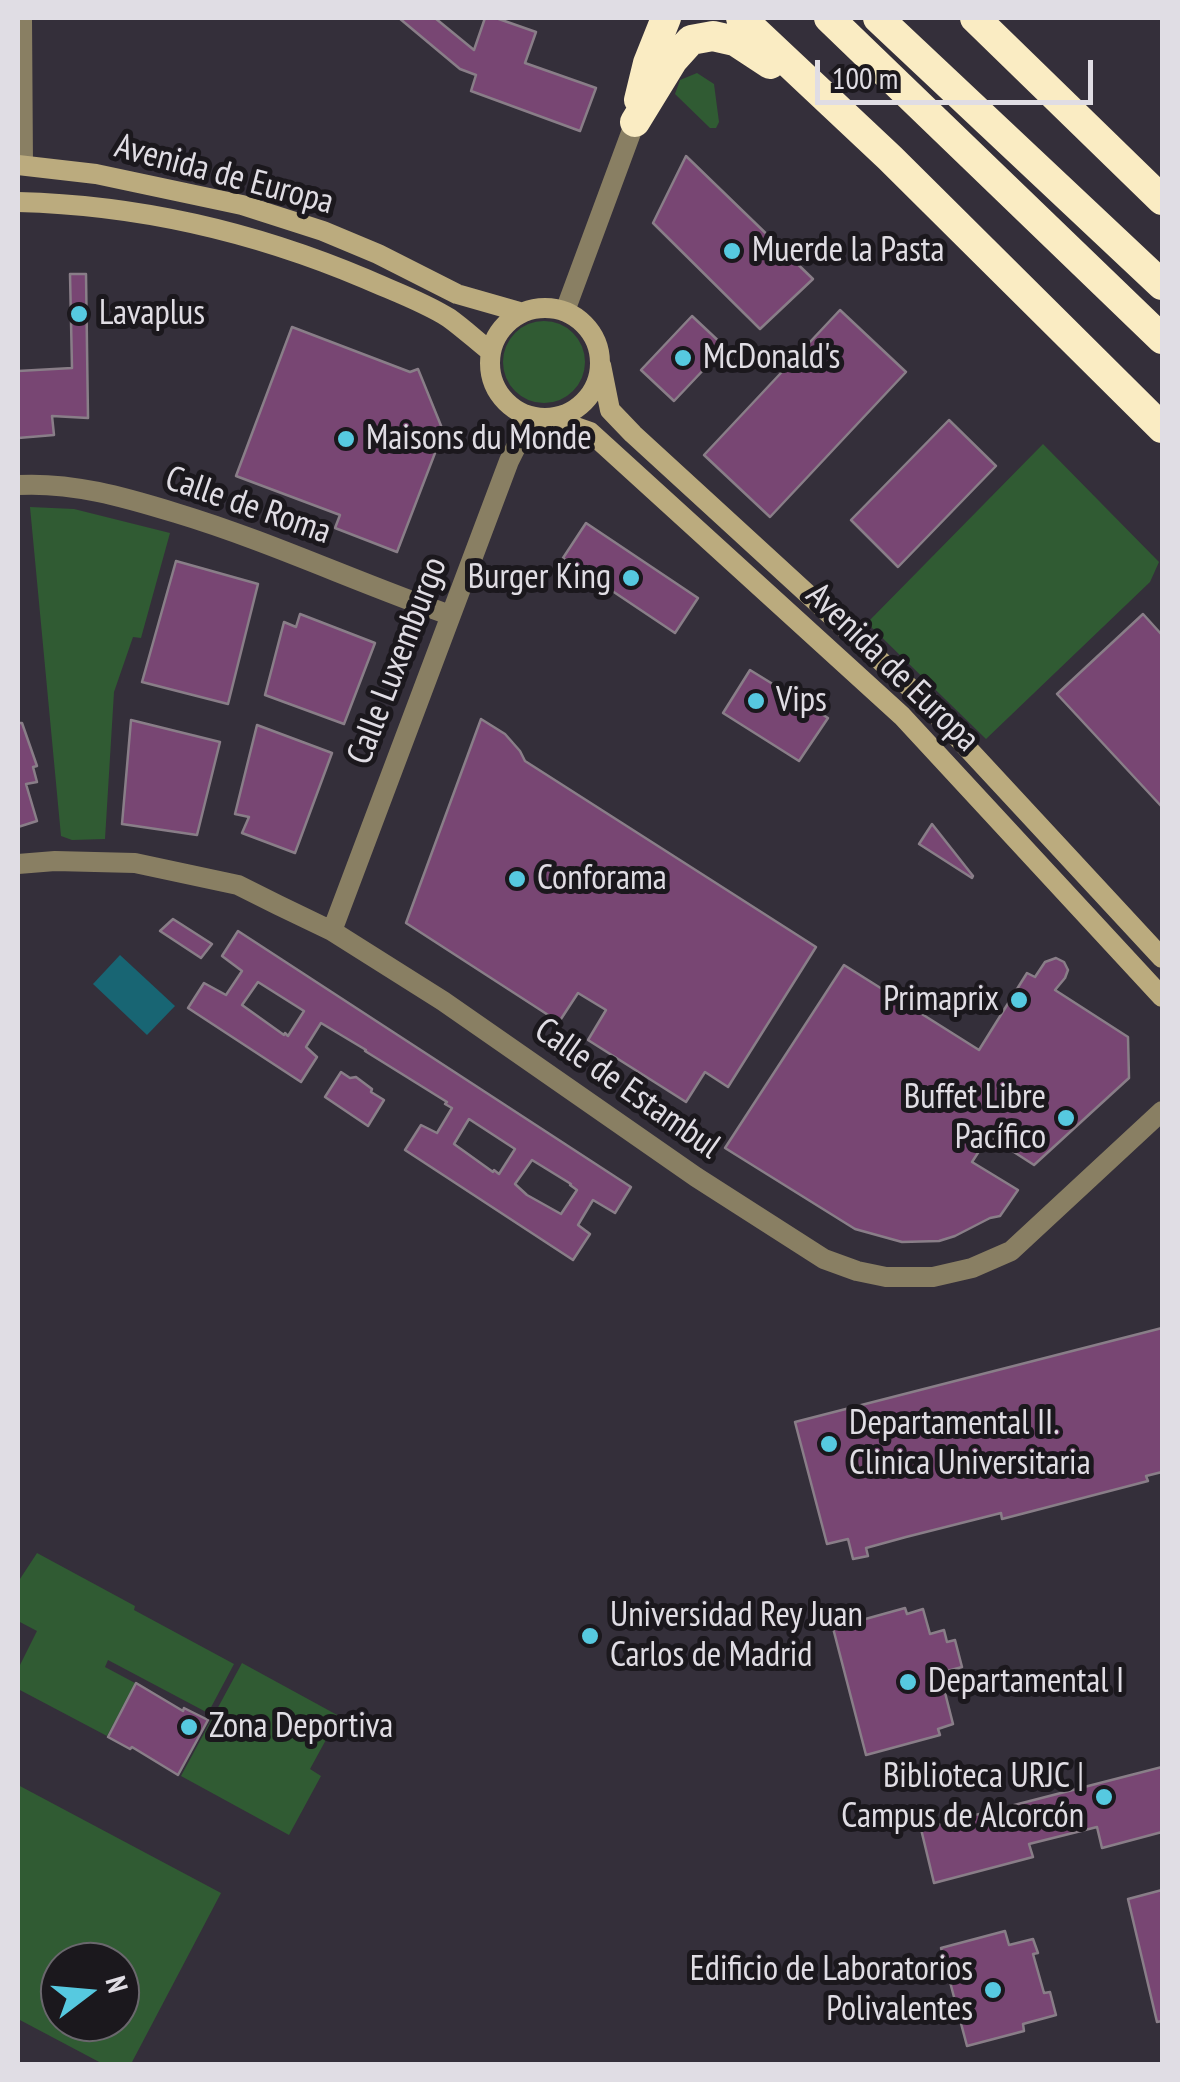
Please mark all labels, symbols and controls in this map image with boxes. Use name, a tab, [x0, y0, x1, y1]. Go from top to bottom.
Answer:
scale bar	[820, 40, 1098, 102]
text: 100 m	[832, 58, 898, 97]
street label: Avenida de Europa	[110, 126, 338, 224]
place label: Muerde la Pasta	[752, 230, 944, 272]
marker: Muerde la Pasta	[721, 240, 743, 262]
place label: Lavaplus	[99, 293, 205, 335]
marker: Lavaplus	[68, 303, 90, 325]
place label: McDonald's	[703, 337, 840, 379]
marker: McDonald's	[672, 347, 694, 369]
place label: Maisons du Monde	[366, 418, 592, 460]
marker: Maisons du Monde	[335, 428, 357, 450]
street label: Calle de Roma	[160, 458, 336, 554]
street label: Calle Luxemburgo	[339, 552, 457, 770]
place label: Burger King	[468, 557, 611, 599]
marker: Burger King	[620, 567, 642, 589]
street label: Avenida de Europa	[797, 575, 987, 761]
place label: Vips	[776, 680, 827, 722]
marker: Vips	[745, 690, 767, 712]
place label: Conforama	[537, 858, 667, 900]
marker: Conforama	[506, 868, 528, 890]
place label: Primaprix	[883, 979, 999, 1021]
marker: Primaprix	[1008, 989, 1030, 1011]
street label: Calle de Estambul	[526, 1010, 728, 1168]
place label: Buffet Libre Pacífico	[904, 1077, 1046, 1159]
marker: Buffet Libre Pacífico	[1055, 1107, 1077, 1129]
place label: Departamental II. Clinica Universitaria	[849, 1403, 1091, 1485]
marker: Departamental II. Clinica Universitaria	[818, 1433, 840, 1455]
place label: Universidad Rey Juan Carlos de Madrid	[610, 1595, 863, 1677]
marker: Universidad Rey Juan Carlos de Madrid	[579, 1625, 601, 1647]
place label: Departamental I	[928, 1661, 1124, 1703]
marker: Departamental I	[897, 1671, 919, 1693]
place label: Zona Deportiva	[209, 1706, 393, 1748]
marker: Zona Deportiva	[178, 1716, 200, 1738]
place label: Biblioteca URJC | Campus de Alcorcón	[841, 1756, 1084, 1838]
marker: Biblioteca URJC | Campus de Alcorcón	[1093, 1786, 1115, 1808]
north arrow	[40, 1942, 140, 2042]
place label: Edificio de Laboratorios Polivalentes	[690, 1949, 973, 2031]
text: N	[98, 1972, 137, 1997]
marker: Edificio de Laboratorios Polivalentes	[982, 1979, 1004, 2001]

